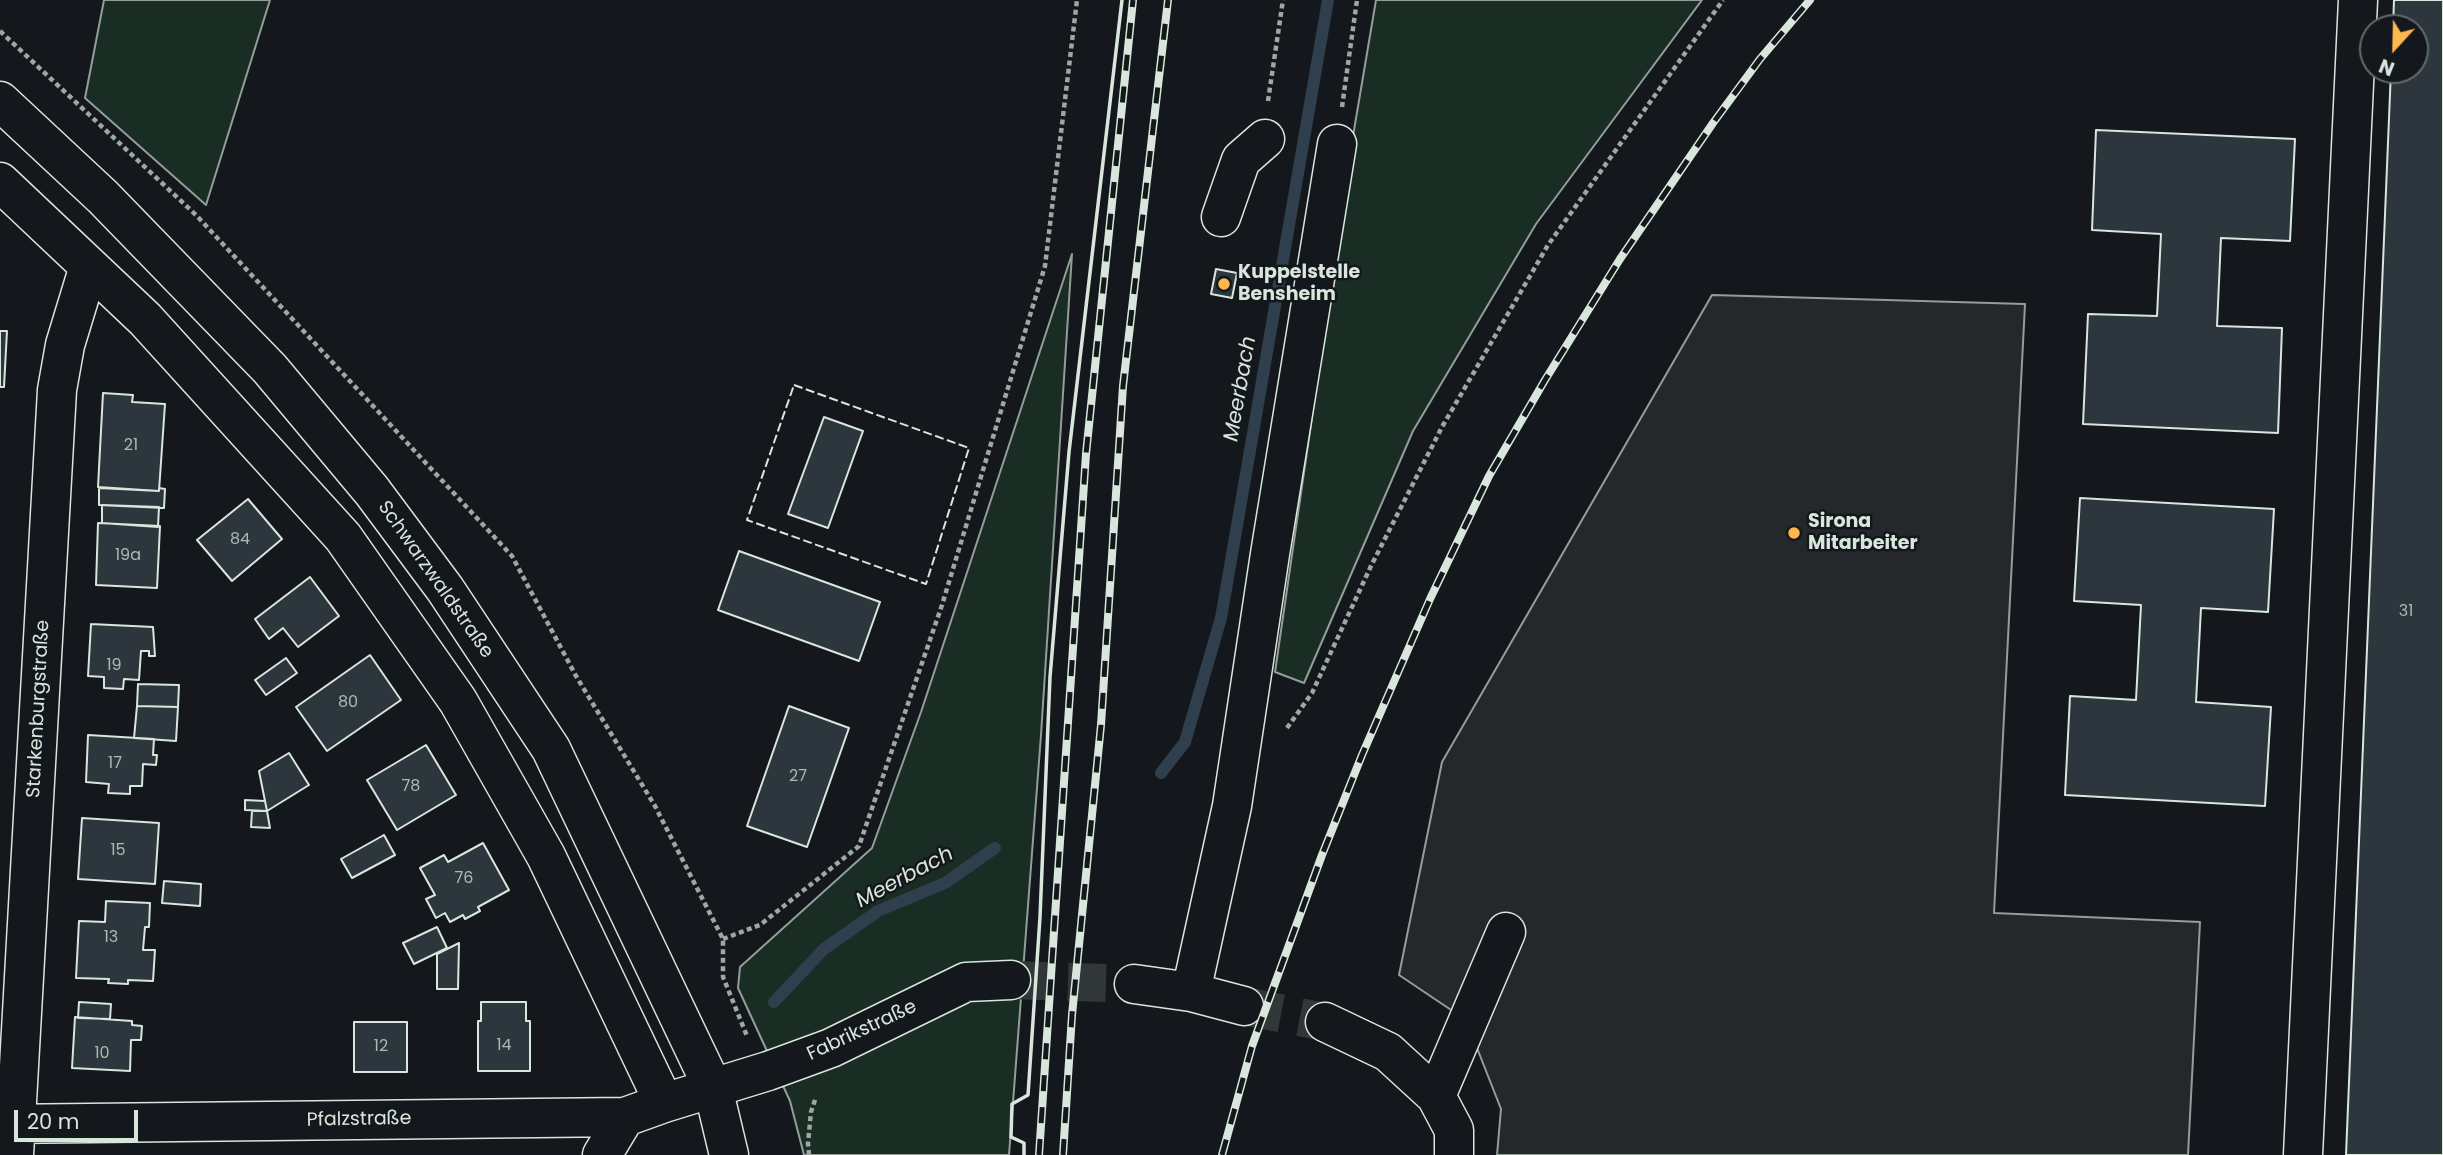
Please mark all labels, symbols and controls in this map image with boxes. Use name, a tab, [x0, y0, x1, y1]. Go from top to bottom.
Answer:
north arrow	[2359, 14, 2429, 84]
text: N	[2375, 52, 2398, 82]
place label: Kuppelstelle Bensheim	[1238, 262, 1360, 306]
marker: Kuppelstelle Bensheim	[1216, 276, 1232, 292]
water label: Meerbach	[1219, 334, 1263, 444]
house number: 21	[124, 436, 138, 456]
street label: Schwarzwaldstraße	[372, 497, 498, 663]
place label: Sirona Mitarbeiter	[1808, 511, 1918, 555]
marker: Sirona Mitarbeiter	[1786, 525, 1802, 541]
house number: 84	[230, 530, 250, 550]
house number: 19a	[115, 546, 141, 566]
house number: 31	[2399, 602, 2413, 622]
street label: Starkenburgstraße	[23, 619, 55, 799]
house number: 19	[106, 656, 122, 676]
house number: 80	[338, 693, 358, 713]
house number: 17	[108, 754, 122, 774]
house number: 27	[789, 767, 807, 787]
house number: 78	[402, 777, 420, 797]
house number: 15	[110, 841, 126, 861]
water label: Meerbach	[852, 842, 958, 914]
house number: 76	[455, 869, 473, 889]
house number: 13	[104, 928, 118, 948]
street label: Fabrikstraße	[804, 996, 920, 1066]
house number: 14	[496, 1036, 512, 1056]
house number: 12	[374, 1037, 388, 1057]
house number: 10	[94, 1044, 110, 1064]
scale bar	[18, 1096, 142, 1140]
text: 20 m	[27, 1107, 80, 1136]
street label: Pfalzstraße	[306, 1108, 412, 1132]

